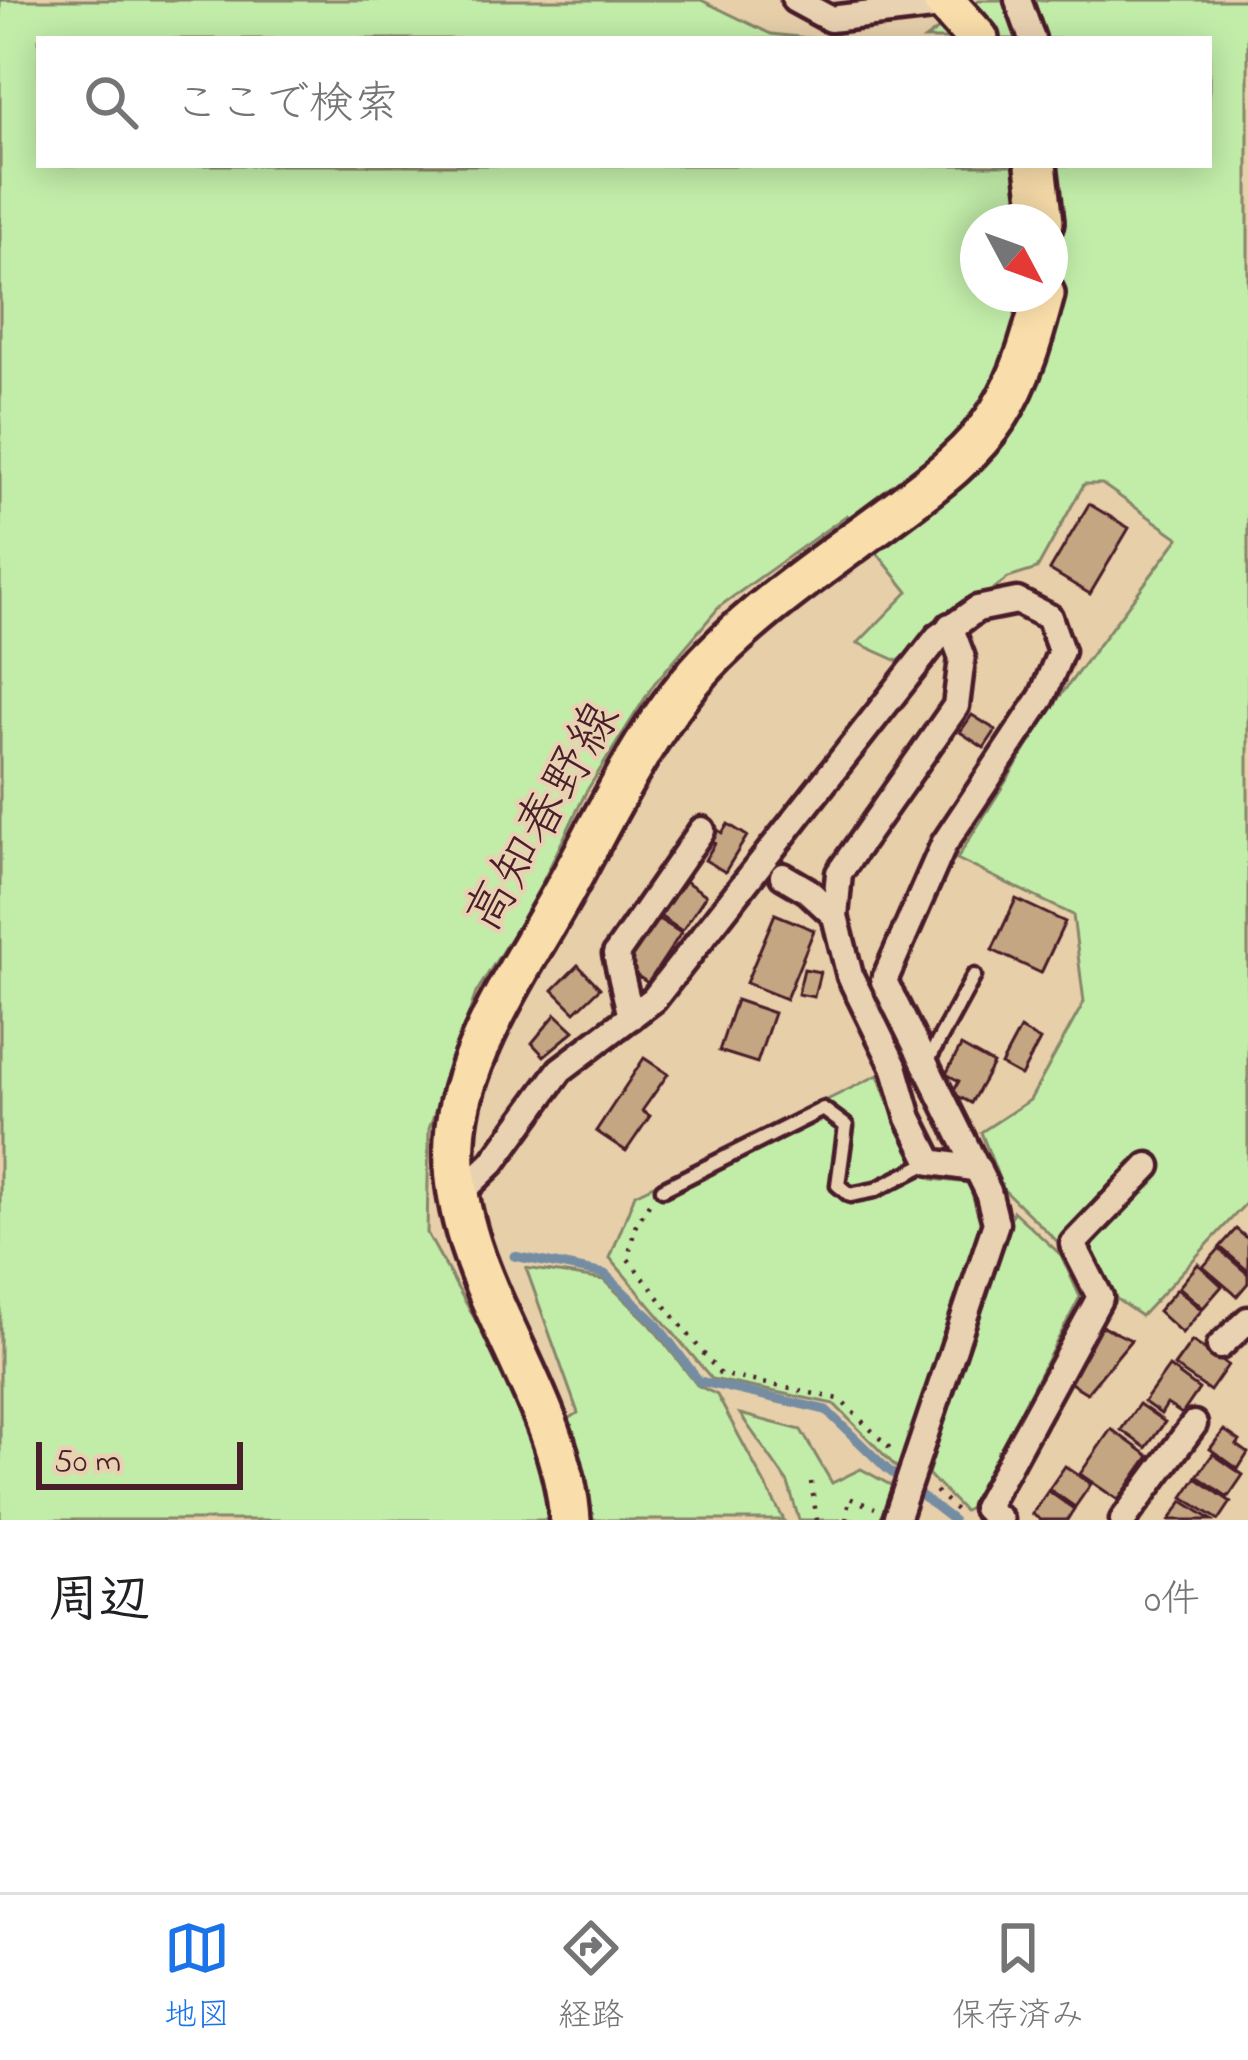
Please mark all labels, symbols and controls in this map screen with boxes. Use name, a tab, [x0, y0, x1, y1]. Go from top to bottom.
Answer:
search box	[36, 36, 1212, 168]
icon: search	[78, 69, 144, 135]
text: ここで検索	[174, 73, 399, 139]
north arrow	[960, 204, 1068, 312]
street label: 高知春野線	[449, 689, 641, 947]
scale bar	[36, 1436, 243, 1489]
text: 50 m	[54, 1439, 121, 1487]
text: 周辺	[48, 1565, 150, 1640]
text: 0件	[1144, 1573, 1200, 1630]
tab: 地図	[164, 1915, 230, 2041]
tab: 経路	[558, 1915, 624, 2041]
tab: 保存済み	[952, 1915, 1084, 2041]

